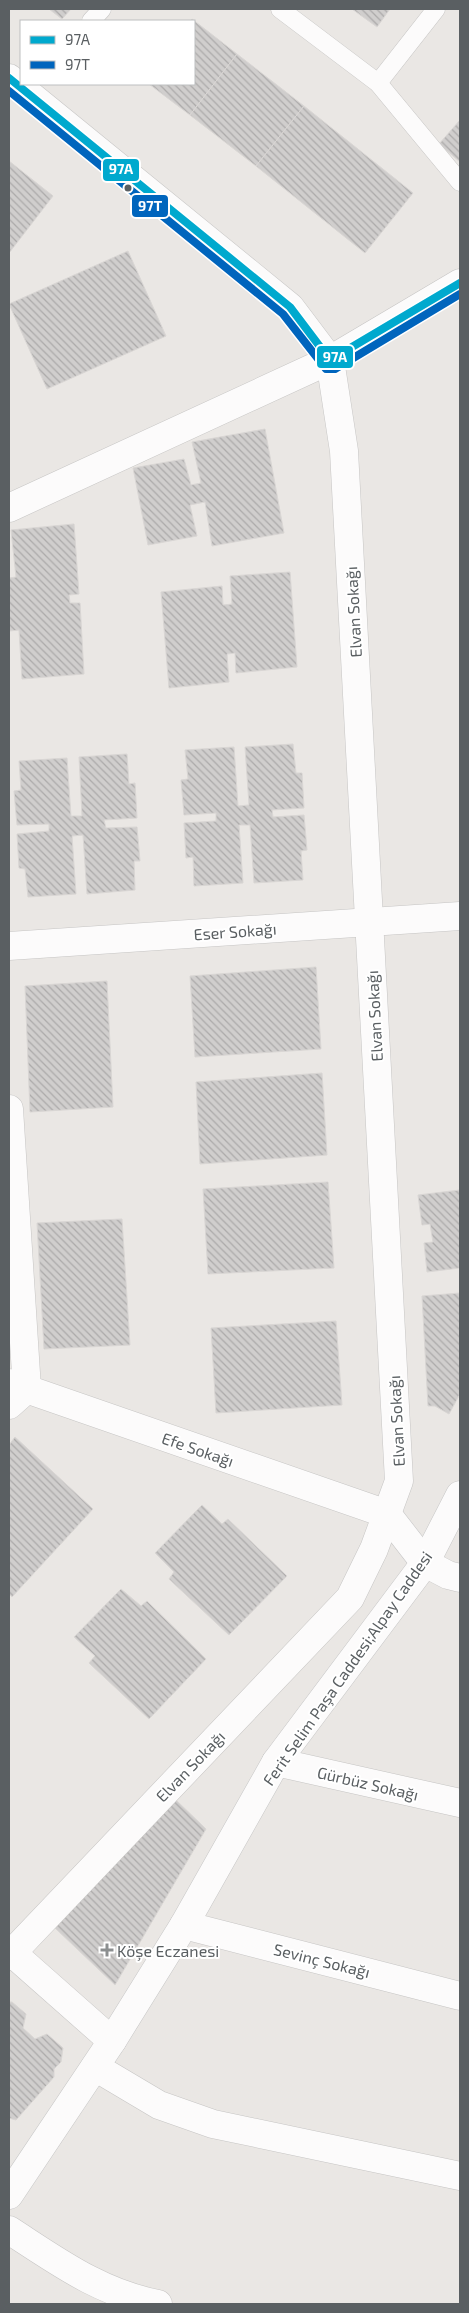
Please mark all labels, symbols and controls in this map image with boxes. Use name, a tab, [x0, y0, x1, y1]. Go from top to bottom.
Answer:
legend	[20, 20, 195, 85]
text: 97A	[65, 30, 91, 48]
text: 97T	[65, 55, 90, 73]
line badge: 97A	[102, 158, 140, 182]
text: 97A	[109, 160, 134, 177]
unlabelled marker	[123, 183, 133, 193]
line badge: 97T	[131, 194, 169, 218]
text: 97T	[138, 197, 163, 214]
line badge: 97A	[316, 345, 354, 369]
text: 97A	[323, 348, 348, 365]
street label: Elvan Sokağı	[341, 566, 365, 658]
street label: Eser Sokağı	[193, 919, 277, 943]
street label: Elvan Sokağı	[362, 970, 386, 1062]
street label: Elvan Sokağı	[384, 1375, 408, 1467]
street label: Efe Sokağı	[159, 1428, 237, 1470]
street label: Ferit Selim Paşa Caddesi;Alpay Caddesi	[258, 1547, 436, 1789]
street label: Elvan Sokağı	[151, 1727, 229, 1805]
street label: Gürbüz Sokağı	[315, 1762, 421, 1804]
street label: Sevinç Sokağı	[272, 1939, 372, 1982]
place label: Köşe Eczanesi	[117, 1941, 219, 1961]
marker: Köşe Eczanesi	[101, 1944, 113, 1956]

